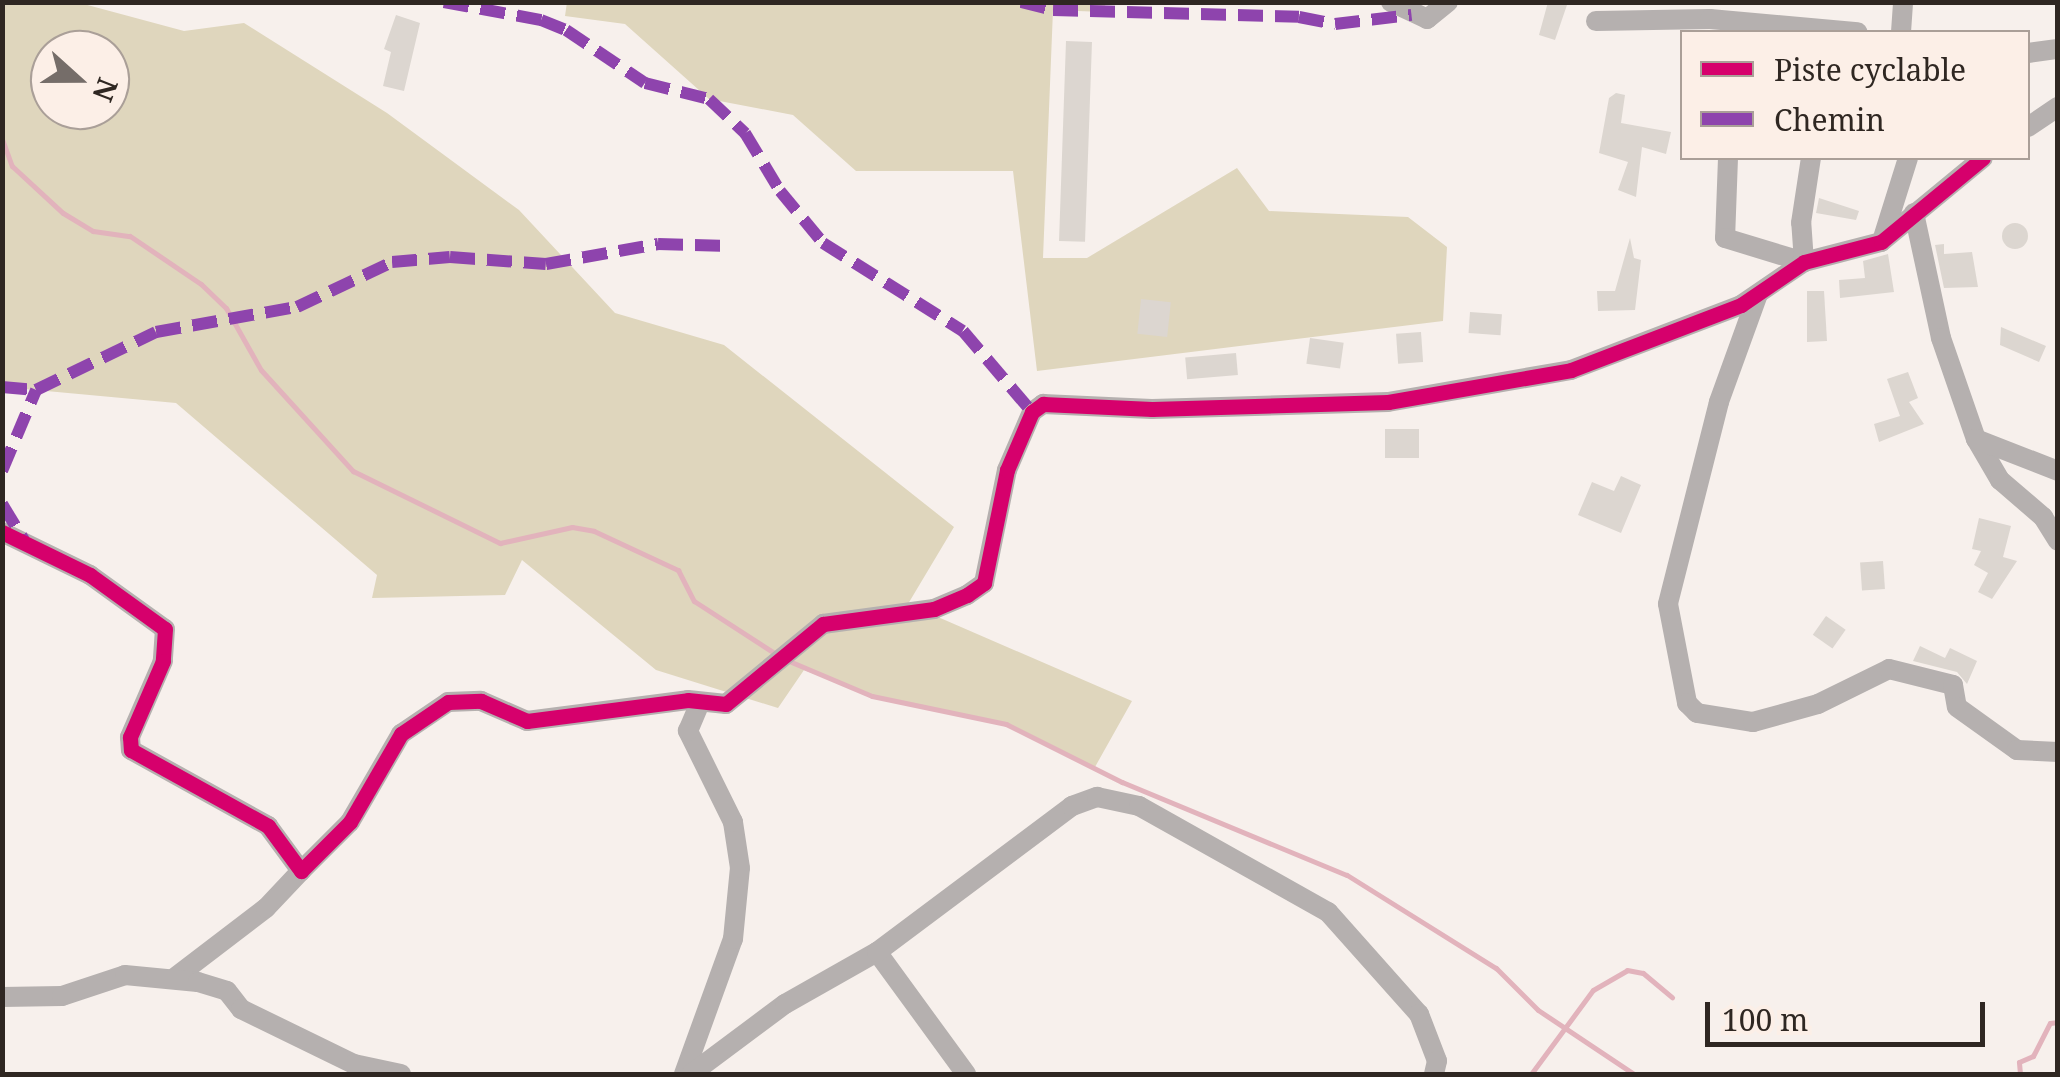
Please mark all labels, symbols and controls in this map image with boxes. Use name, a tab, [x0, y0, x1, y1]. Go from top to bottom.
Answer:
north arrow	[30, 30, 130, 130]
legend	[1680, 30, 2030, 160]
text: Piste cyclable	[1774, 49, 1966, 90]
text: N	[84, 73, 128, 107]
text: Chemin	[1774, 99, 1885, 140]
scale bar	[1710, 982, 1990, 1044]
text: 100 m	[1722, 999, 1808, 1040]

